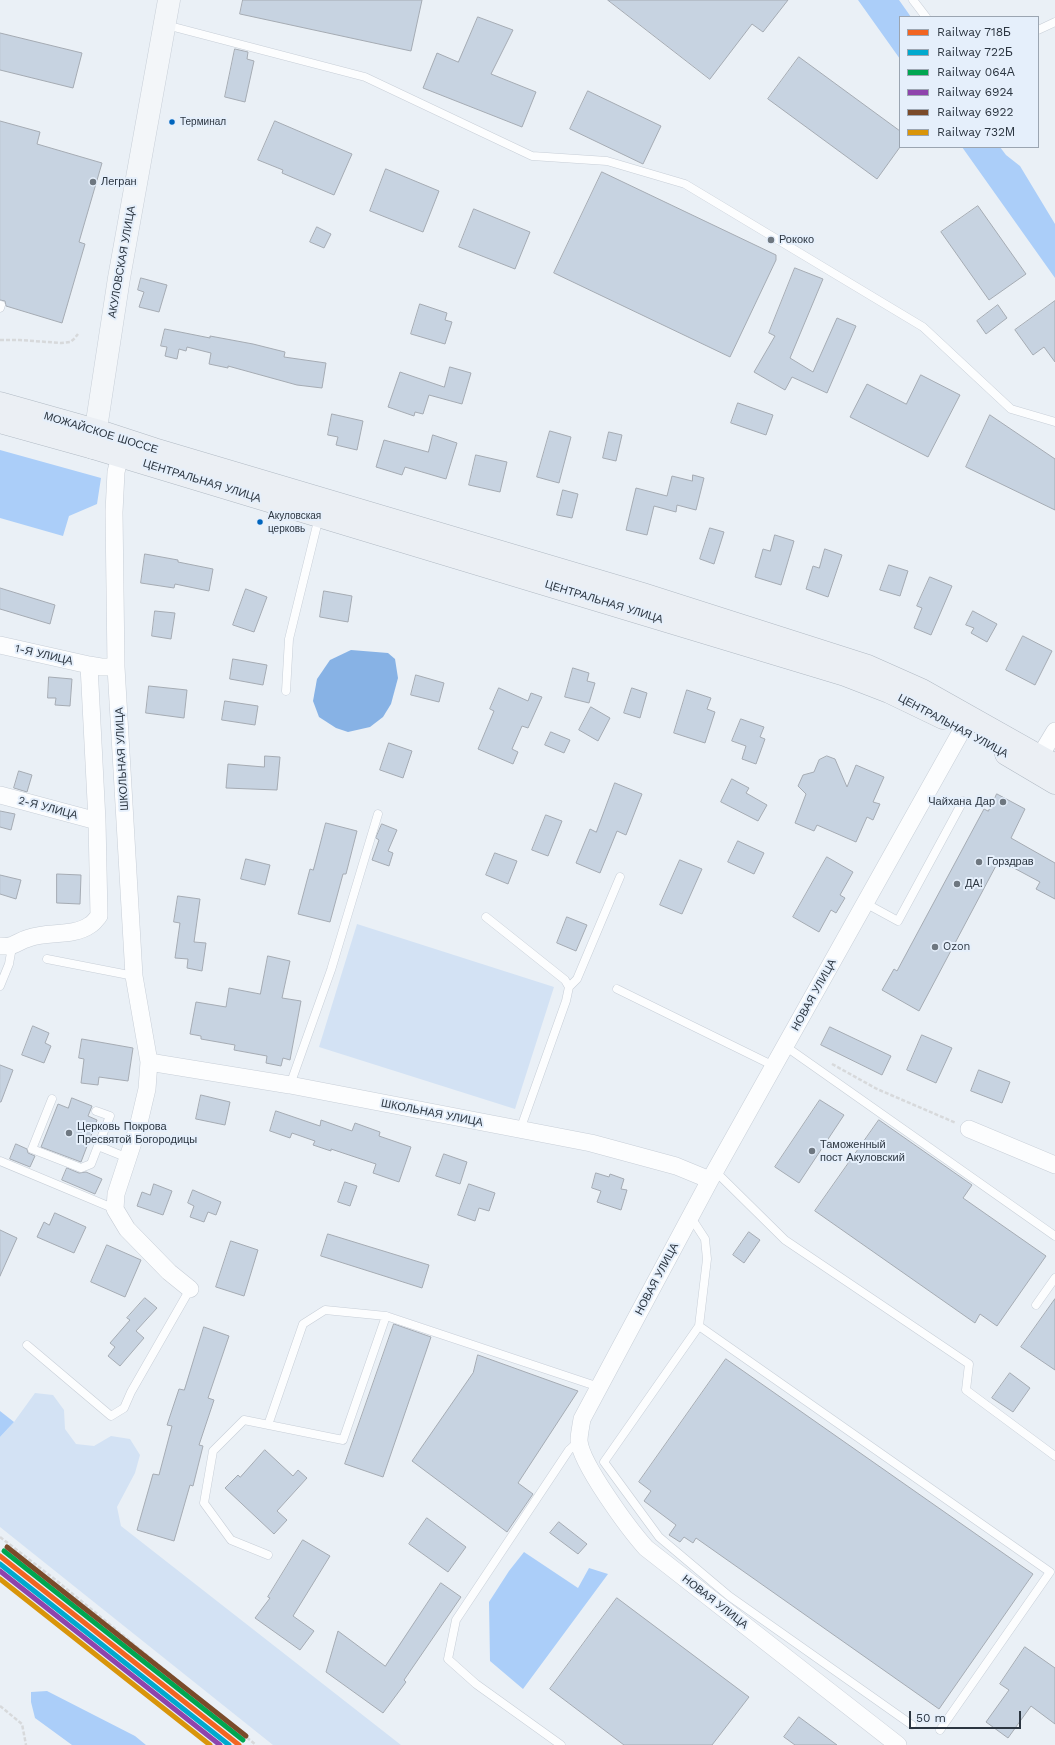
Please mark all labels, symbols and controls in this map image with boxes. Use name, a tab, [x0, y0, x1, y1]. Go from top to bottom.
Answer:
legend	[899, 16, 1039, 148]
text: Railway 718Б	[937, 25, 1011, 39]
text: Railway 722Б	[937, 45, 1013, 59]
text: Railway 064А	[937, 65, 1015, 79]
text: Railway 6924	[937, 85, 1013, 99]
text: Railway 6922	[937, 105, 1013, 119]
place label: Терминал	[180, 116, 226, 128]
marker: Терминал	[167, 117, 177, 127]
text: Railway 732М	[937, 125, 1015, 139]
place label: Легран	[101, 175, 137, 189]
marker: Легран	[88, 177, 98, 187]
street label: АКУЛОВСКАЯ УЛИЦА	[106, 205, 138, 319]
place label: Рококо	[779, 233, 814, 247]
marker: Рококо	[766, 235, 776, 245]
street label: МОЖАЙСКОЕ ШОССЕ	[42, 409, 160, 457]
street label: ЦЕНТРАЛЬНАЯ УЛИЦА	[141, 457, 263, 505]
place label: Акуловская церковь	[268, 510, 321, 534]
marker: Акуловская церковь	[255, 517, 265, 527]
street label: ЦЕНТРАЛЬНАЯ УЛИЦА	[543, 578, 665, 626]
street label: 1-Я УЛИЦА	[14, 642, 74, 668]
street label: ЦЕНТРАЛЬНАЯ УЛИЦА	[896, 691, 1010, 761]
street label: ШКОЛЬНАЯ УЛИЦА	[113, 707, 131, 811]
street label: 2-Я УЛИЦА	[17, 794, 79, 822]
place label: Чайхана Дар	[928, 795, 995, 809]
marker: Чайхана Дар	[998, 797, 1008, 807]
place label: Горздрав	[987, 855, 1034, 869]
marker: Горздрав	[974, 857, 984, 867]
place label: ДА!	[965, 877, 983, 891]
marker: ДА!	[952, 879, 962, 889]
place label: Ozon	[943, 940, 970, 954]
marker: Ozon	[930, 942, 940, 952]
street label: НОВАЯ УЛИЦА	[789, 957, 839, 1033]
street label: ШКОЛЬНАЯ УЛИЦА	[380, 1097, 484, 1129]
place label: Церковь Покрова Пресвятой Богородицы	[77, 1120, 197, 1146]
marker: Церковь Покрова Пресвятой Богородицы	[64, 1128, 74, 1138]
place label: Таможенный пост Акуловский	[820, 1138, 905, 1164]
marker: Таможенный пост Акуловский	[807, 1146, 817, 1156]
street label: НОВАЯ УЛИЦА	[632, 1241, 682, 1317]
street label: НОВАЯ УЛИЦА	[680, 1572, 750, 1632]
scale bar	[911, 1703, 1023, 1729]
text: 50 m	[916, 1711, 946, 1725]

